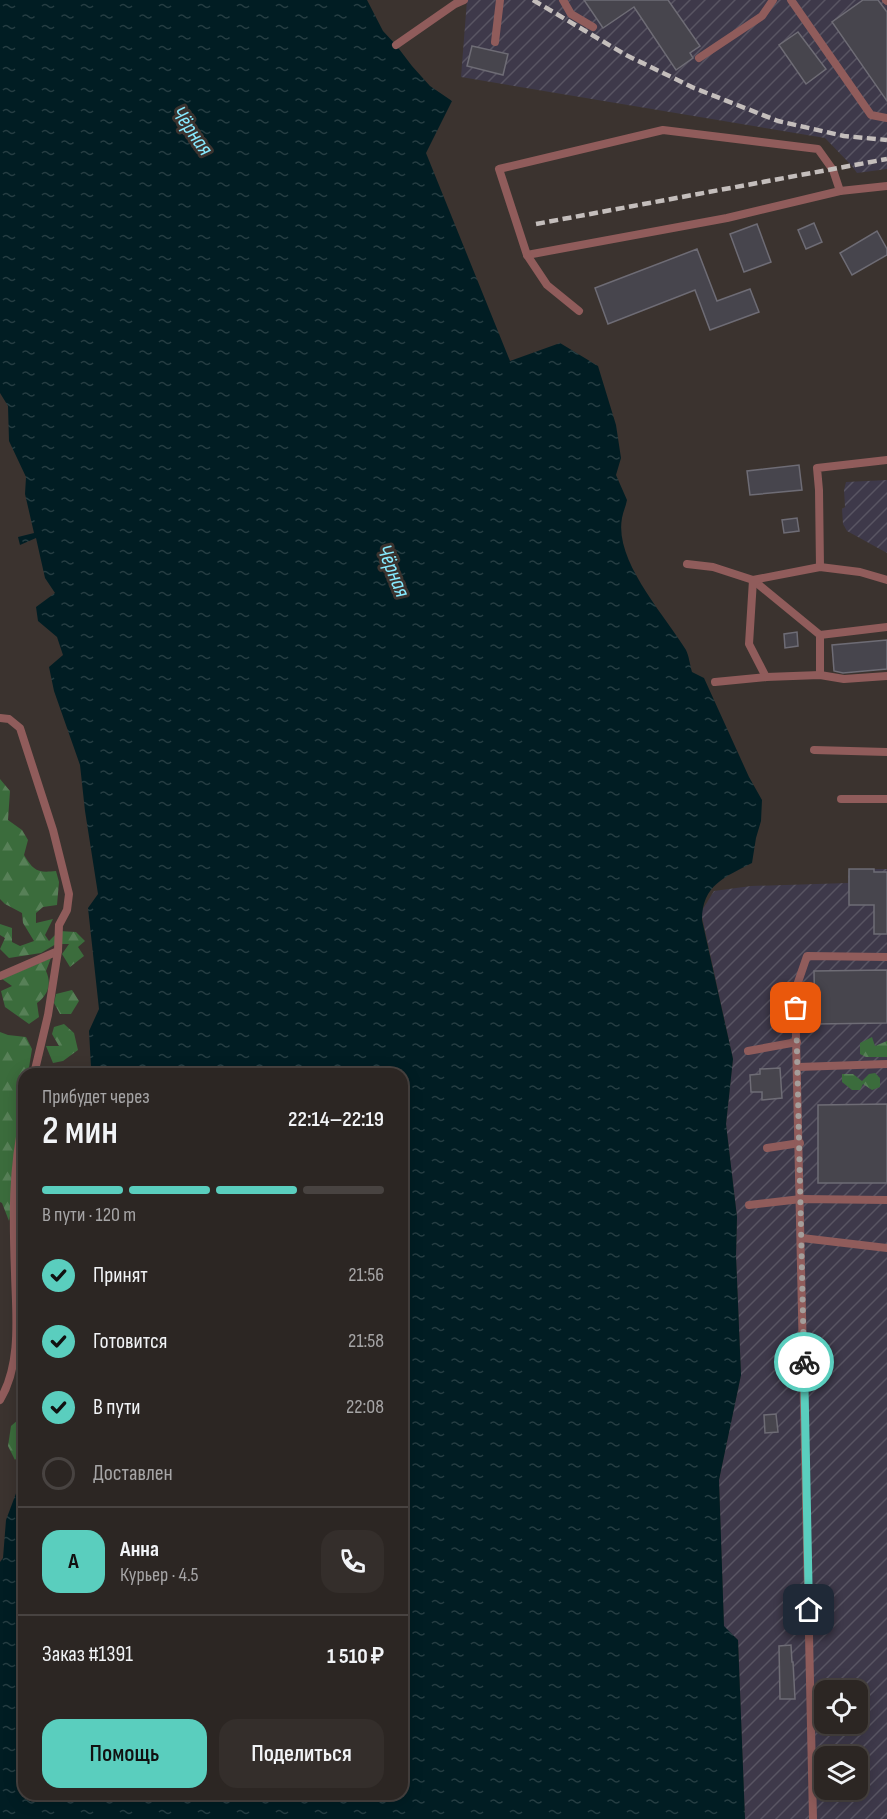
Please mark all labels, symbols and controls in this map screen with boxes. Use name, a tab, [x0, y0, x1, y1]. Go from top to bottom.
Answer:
water label: Чёрная	[165, 101, 219, 161]
water label: Чёрная	[370, 541, 416, 602]
pin	[770, 982, 821, 1033]
icon: bag	[779, 991, 812, 1024]
text: Прибудет через	[42, 1085, 150, 1109]
text: 22:14–22:19	[288, 1106, 384, 1133]
text: 2 мин	[42, 1108, 118, 1155]
text: В пути · 120 m	[42, 1203, 136, 1227]
icon: check	[42, 1259, 75, 1292]
text: Принят	[93, 1262, 148, 1289]
text: 21:56	[348, 1263, 384, 1287]
icon: check	[42, 1325, 75, 1358]
text: Готовится	[93, 1328, 167, 1355]
text: 21:58	[348, 1329, 384, 1353]
courier	[774, 1332, 834, 1392]
icon: bike	[788, 1346, 821, 1379]
icon: check	[42, 1391, 75, 1424]
text: В пути	[93, 1394, 141, 1421]
text: 22:08	[346, 1395, 384, 1419]
text: Доставлен	[93, 1460, 173, 1487]
button: phone	[321, 1530, 384, 1593]
text: Анна	[120, 1536, 159, 1563]
text: А	[68, 1548, 79, 1575]
text: Курьер · 4.5	[120, 1563, 199, 1587]
pin	[783, 1584, 834, 1635]
icon: home	[792, 1593, 825, 1626]
text: Заказ #1391	[42, 1641, 133, 1668]
text: 1 510 ₽	[327, 1643, 384, 1670]
map controls	[814, 1680, 868, 1800]
button: locate	[814, 1680, 868, 1734]
button: Помощь	[42, 1719, 207, 1788]
button: Поделиться	[219, 1719, 384, 1788]
button: layers	[814, 1746, 868, 1800]

